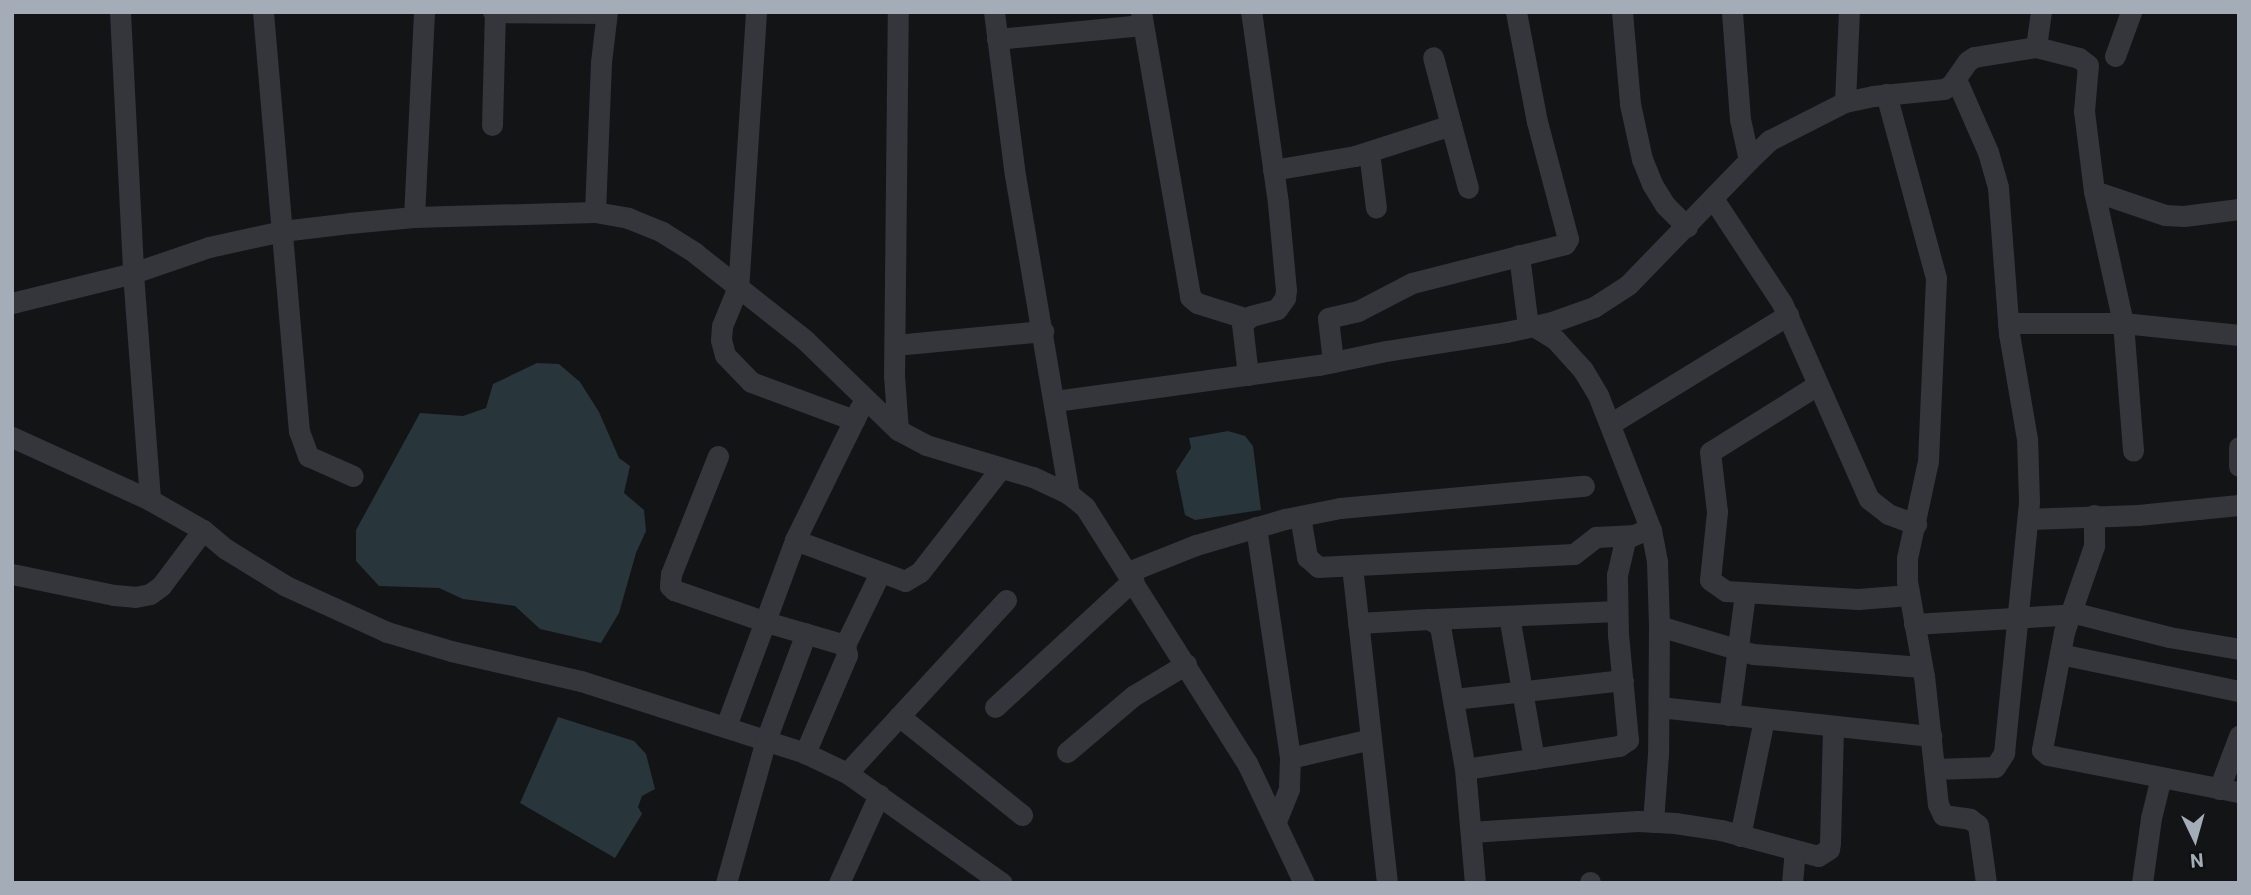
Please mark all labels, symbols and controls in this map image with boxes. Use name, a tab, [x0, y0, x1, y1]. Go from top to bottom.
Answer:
north arrow	[2160, 804, 2230, 874]
text: N	[2189, 848, 2205, 872]

